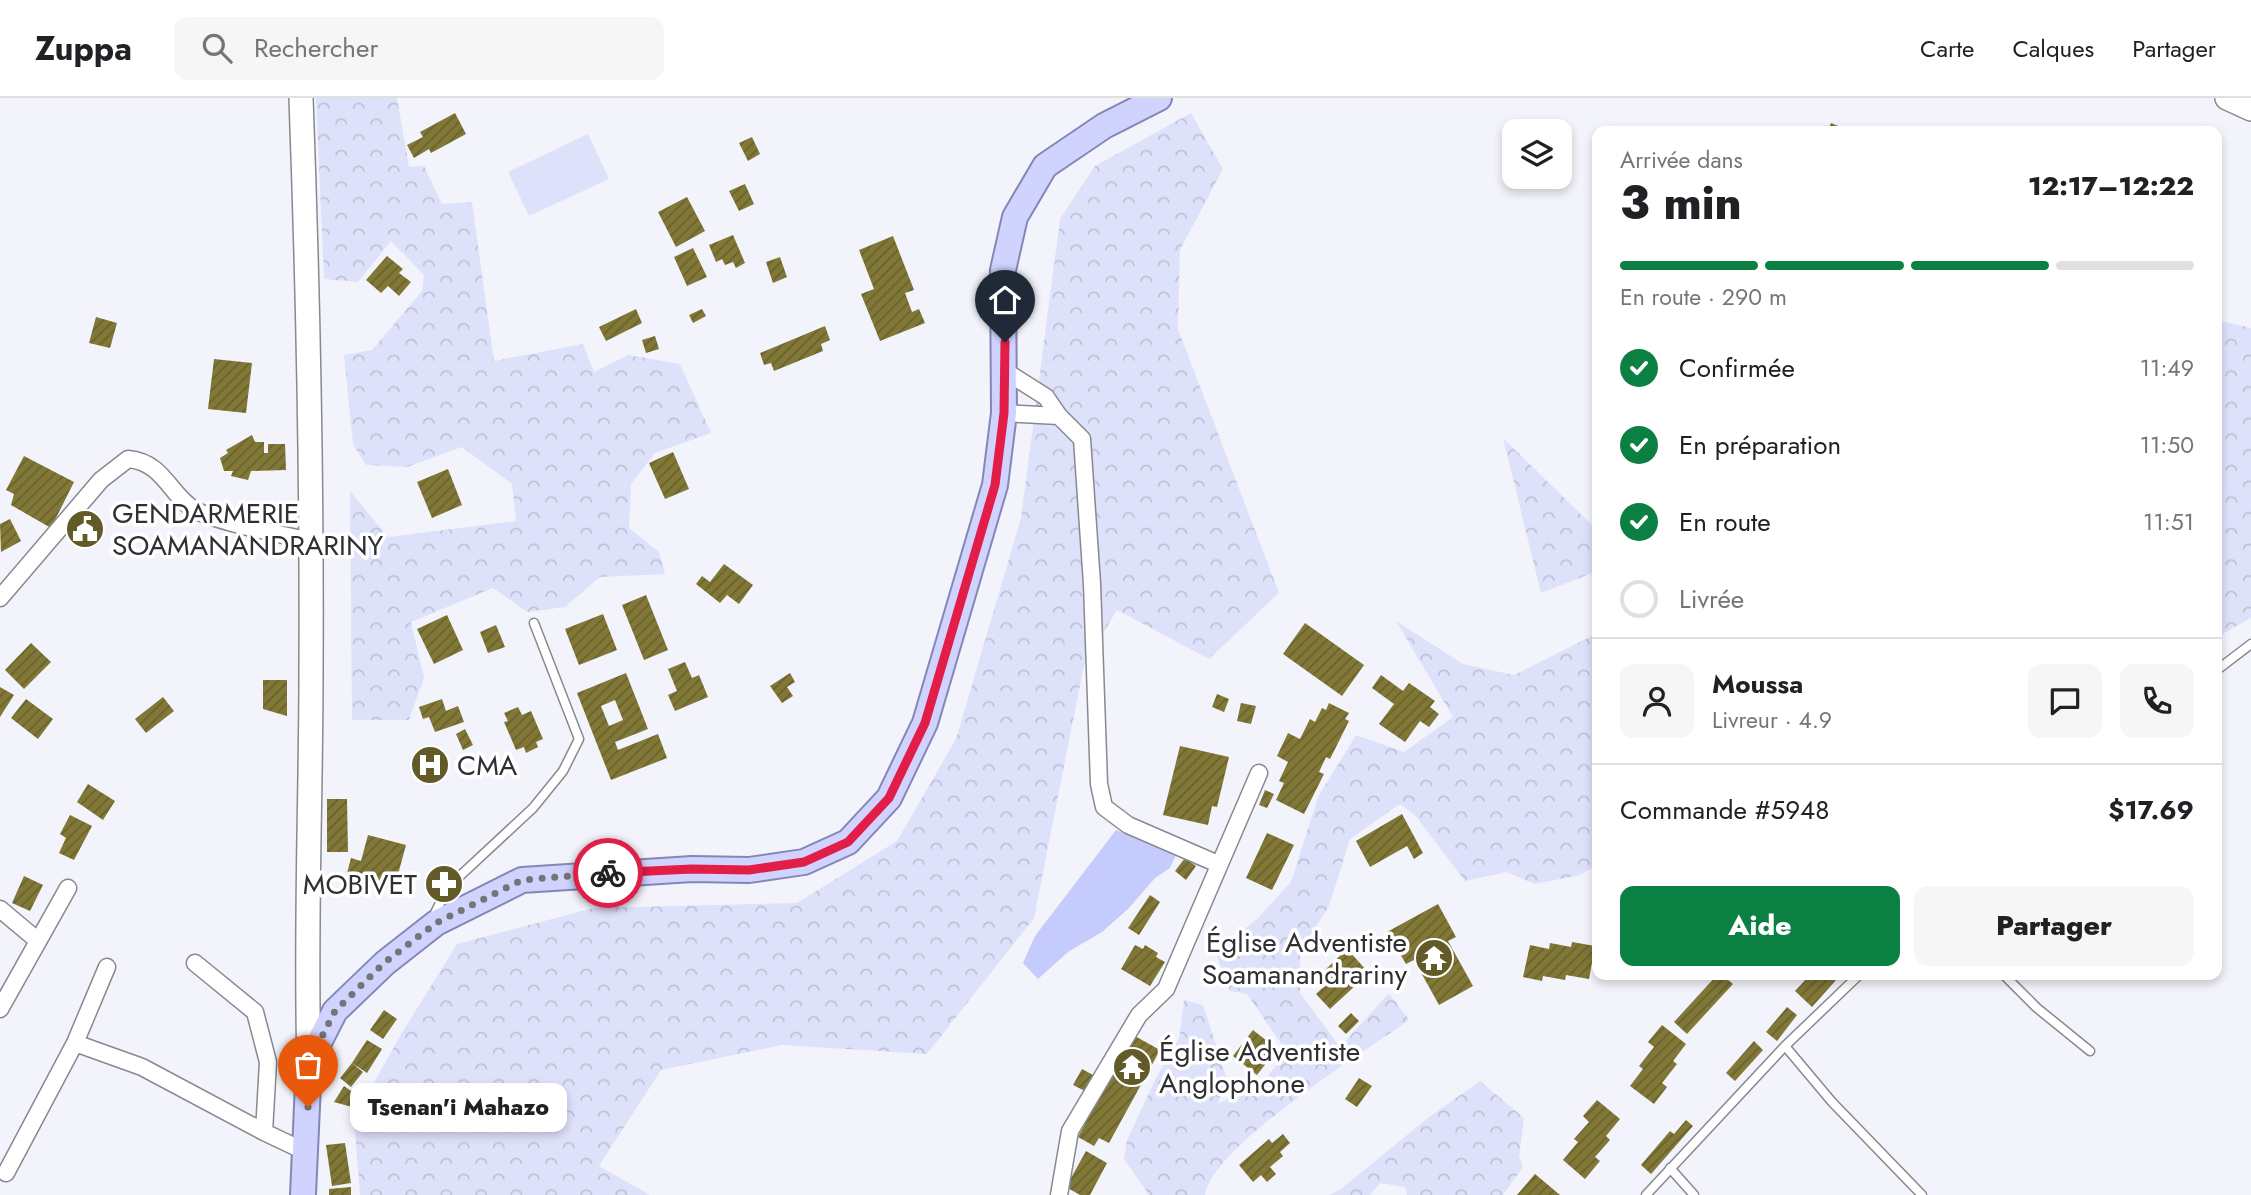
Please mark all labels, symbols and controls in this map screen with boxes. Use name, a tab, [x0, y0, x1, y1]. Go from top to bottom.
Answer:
search box	[174, 17, 664, 80]
text: Zuppa	[35, 25, 132, 72]
icon: search	[198, 29, 236, 67]
text: Rechercher	[254, 29, 378, 67]
text: Carte	[1920, 31, 1974, 66]
text: Calques	[2012, 31, 2094, 66]
text: Partager	[2132, 31, 2216, 66]
map controls	[1502, 119, 1572, 189]
button: layers	[1502, 119, 1572, 189]
text: Arrivée dans	[1620, 143, 1743, 177]
text: 12:17–12:22	[2028, 167, 2194, 205]
text: 3 min	[1620, 170, 1742, 236]
pin	[975, 270, 1035, 342]
text: En route · 290 m	[1620, 280, 1787, 314]
icon: home	[986, 281, 1024, 319]
icon: check	[1620, 349, 1658, 387]
text: Confirmée	[1679, 349, 1795, 387]
text: 11:49	[2140, 351, 2194, 385]
icon: check	[1620, 426, 1658, 464]
text: En préparation	[1679, 426, 1841, 464]
text: 11:50	[2140, 428, 2194, 462]
place label: GENDARMERIE SOAMANANDRARINY	[112, 493, 384, 566]
icon: check	[1620, 503, 1658, 541]
text: En route	[1679, 503, 1771, 541]
text: 11:51	[2143, 505, 2194, 539]
public building icon: GENDARMERIE SOAMANANDRARINY	[64, 508, 106, 550]
text: Livrée	[1679, 580, 1744, 618]
button: person	[1620, 664, 1694, 738]
button: chat	[2028, 664, 2102, 738]
button: phone	[2120, 664, 2194, 738]
text: Moussa	[1712, 665, 1803, 703]
text: Livreur · 4.9	[1712, 703, 1832, 737]
hospital icon: CMA	[409, 744, 451, 786]
place label: CMA	[457, 745, 518, 786]
text: Commande #5948	[1620, 791, 1829, 829]
text: $17.69	[2108, 791, 2194, 829]
courier	[573, 838, 643, 908]
icon: bike	[589, 854, 627, 892]
pharmacy icon: MOBIVET	[423, 863, 465, 905]
place label: MOBIVET	[303, 864, 417, 905]
button: Aide	[1620, 886, 1900, 966]
button: Partager	[1914, 886, 2194, 966]
place label: Église Adventiste Soamanandrariny	[1202, 922, 1408, 995]
temple icon: Église Adventiste Soamanandrariny	[1413, 937, 1455, 979]
place label: Église Adventiste Anglophone	[1159, 1031, 1360, 1104]
pin	[278, 1035, 338, 1107]
icon: bag	[289, 1046, 327, 1084]
temple icon: Église Adventiste Anglophone	[1111, 1046, 1153, 1088]
callout: Tsenan'i Mahazo	[350, 1082, 567, 1132]
text: Tsenan'i Mahazo	[368, 1090, 549, 1124]

